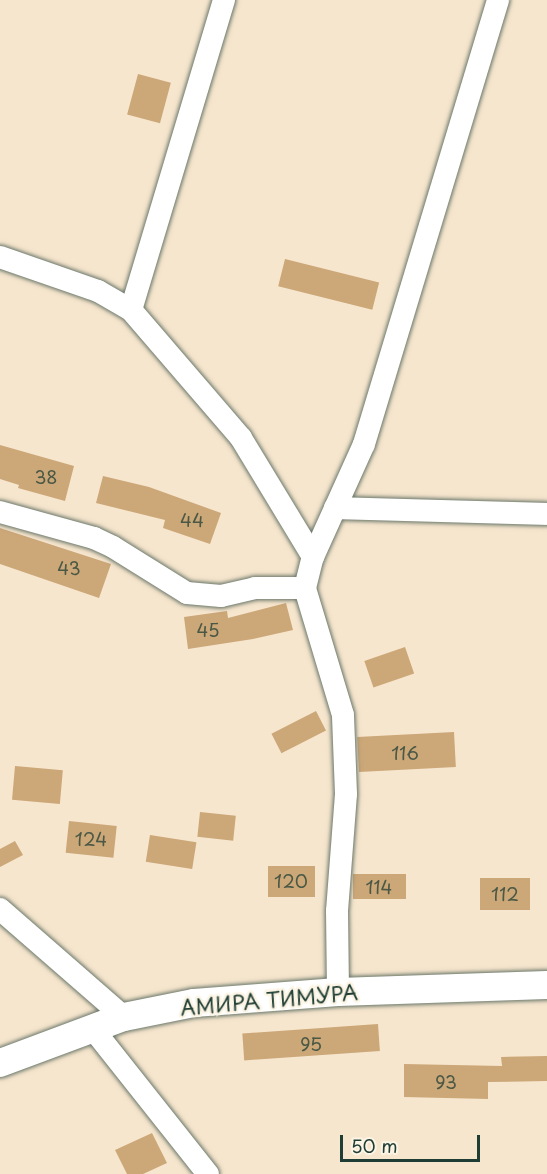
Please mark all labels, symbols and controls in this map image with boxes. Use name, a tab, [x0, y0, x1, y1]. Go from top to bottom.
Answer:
house number: 38	[34, 466, 58, 488]
house number: 44	[180, 509, 204, 531]
house number: 43	[57, 557, 81, 579]
house number: 45	[197, 619, 219, 641]
house number: 116	[391, 742, 419, 764]
house number: 124	[75, 828, 107, 850]
house number: 120	[274, 870, 308, 892]
house number: 114	[366, 876, 392, 898]
house number: 112	[491, 883, 519, 905]
street label: АМИРА ТИМУРА	[179, 979, 359, 1019]
house number: 95	[300, 1033, 322, 1055]
house number: 93	[435, 1071, 457, 1093]
scale bar	[343, 1123, 482, 1161]
text: 50 m	[351, 1132, 398, 1159]

